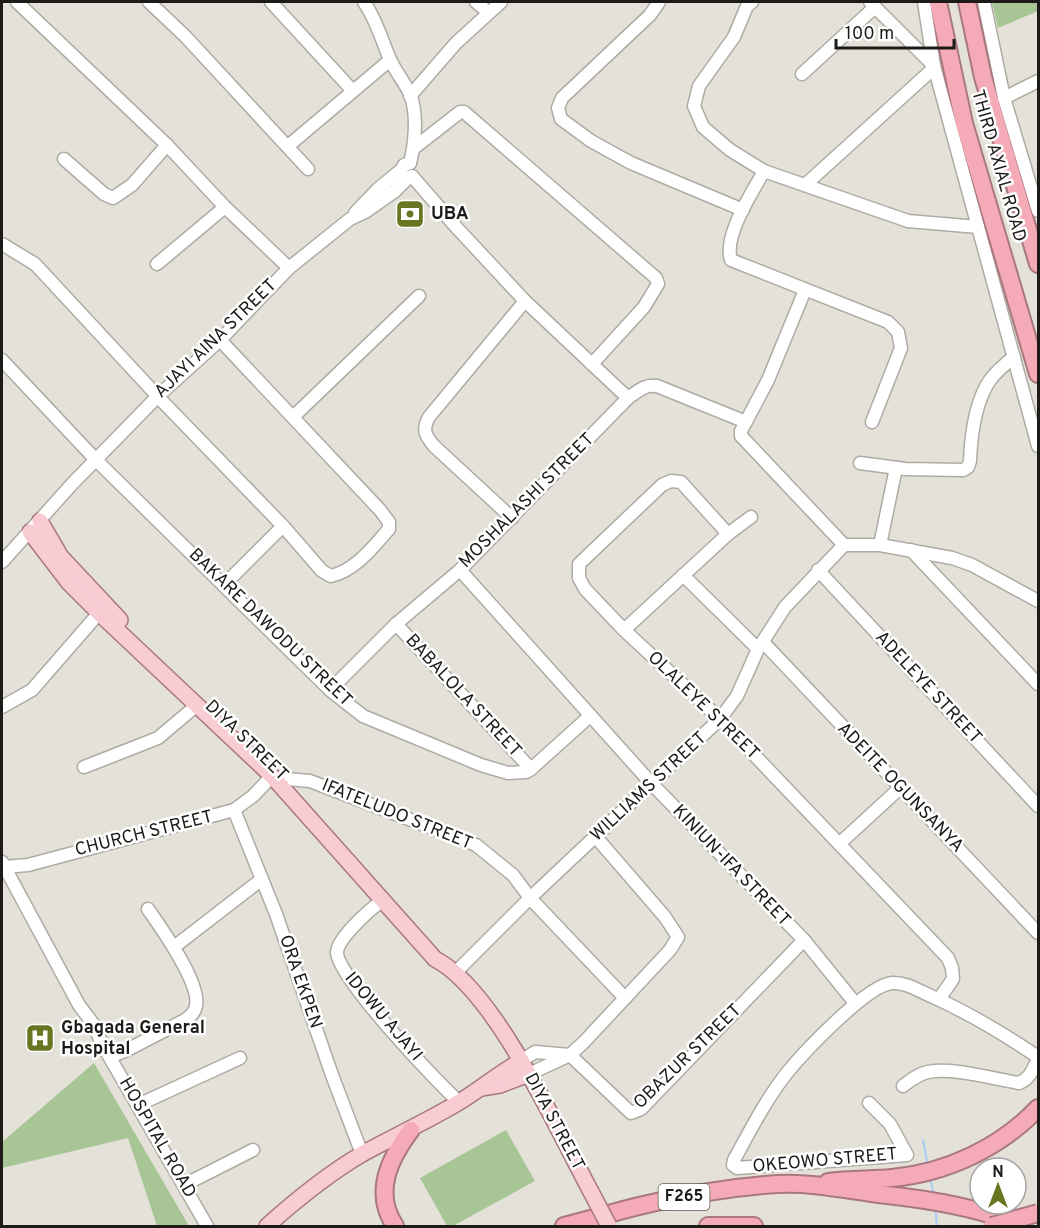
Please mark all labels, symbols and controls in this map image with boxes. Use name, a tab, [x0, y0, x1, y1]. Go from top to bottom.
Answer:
scale bar	[836, 12, 954, 50]
text: 100 m	[845, 23, 894, 46]
street label: THIRD AXIAL ROAD	[965, 87, 1031, 245]
bank icon: UBA	[394, 198, 426, 230]
place label: UBA	[431, 203, 469, 226]
street label: AJAYI AINA STREET	[150, 274, 282, 404]
street label: MOSHALASHI STREET	[454, 428, 600, 574]
street label: BAKARE DAWODU STREET	[183, 544, 357, 712]
street label: ADELEYE STREET	[870, 627, 986, 749]
street label: BABALOLA STREET	[400, 630, 526, 762]
street label: OLALEYE STREET	[642, 647, 764, 765]
street label: DIYA STREET	[199, 695, 293, 787]
street label: ADEITE OGUNSANYA	[832, 718, 968, 858]
street label: WILLIAMS STREET	[586, 727, 712, 847]
street label: IFATELUDO STREET	[318, 774, 476, 856]
street label: KINIUN-IFA STREET	[667, 800, 795, 932]
street label: CHURCH STREET	[73, 806, 215, 862]
street label: ORA EKPEN	[273, 932, 327, 1032]
street label: IDOWU AJAYI	[339, 968, 427, 1066]
street label: OBAZUR STREET	[629, 1000, 747, 1114]
place label: Gbagada General Hospital	[61, 1017, 205, 1061]
hospital icon: Gbagada General Hospital	[24, 1022, 56, 1054]
street label: DIYA STREET	[519, 1069, 589, 1175]
street label: HOSPITAL ROAD	[113, 1074, 201, 1202]
street label: OKEOWO STREET	[752, 1143, 898, 1179]
north arrow	[968, 1156, 1028, 1216]
text: N	[992, 1163, 1004, 1183]
road number: F265	[658, 1184, 710, 1210]

